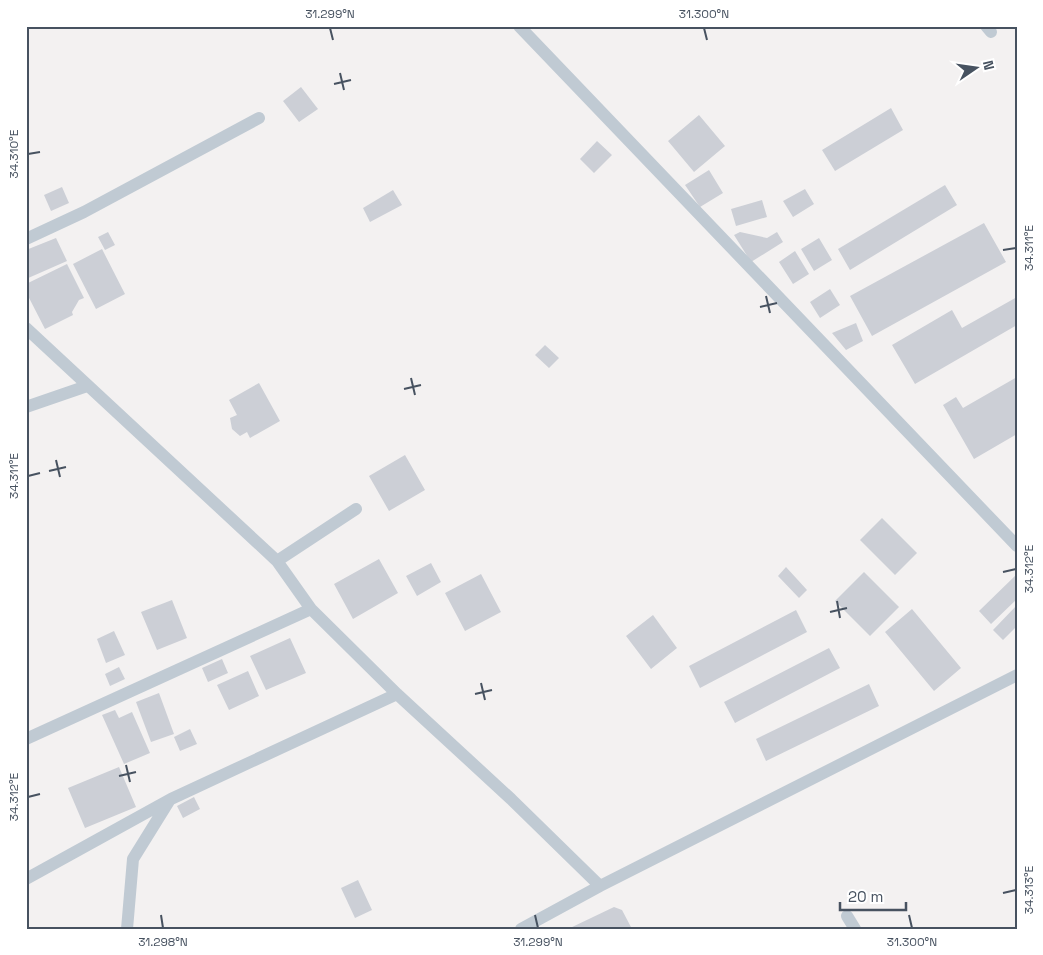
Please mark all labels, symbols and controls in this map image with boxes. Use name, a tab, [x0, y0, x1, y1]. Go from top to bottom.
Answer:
text: 31.299°N	[305, 6, 355, 22]
text: 31.300°N	[679, 6, 729, 22]
north arrow	[950, 42, 1000, 92]
text: N	[979, 58, 998, 72]
text: 34.310°E	[6, 129, 22, 178]
text: 34.311°E	[1021, 225, 1037, 271]
text: 34.311°E	[6, 453, 22, 499]
text: 34.312°E	[1021, 545, 1037, 593]
text: 34.312°E	[6, 773, 22, 821]
text: 34.313°E	[1021, 866, 1037, 914]
scale bar	[840, 880, 907, 912]
text: 20 m	[848, 887, 883, 906]
text: 31.298°N	[138, 934, 188, 950]
text: 31.299°N	[513, 934, 563, 950]
text: 31.300°N	[887, 934, 937, 950]

